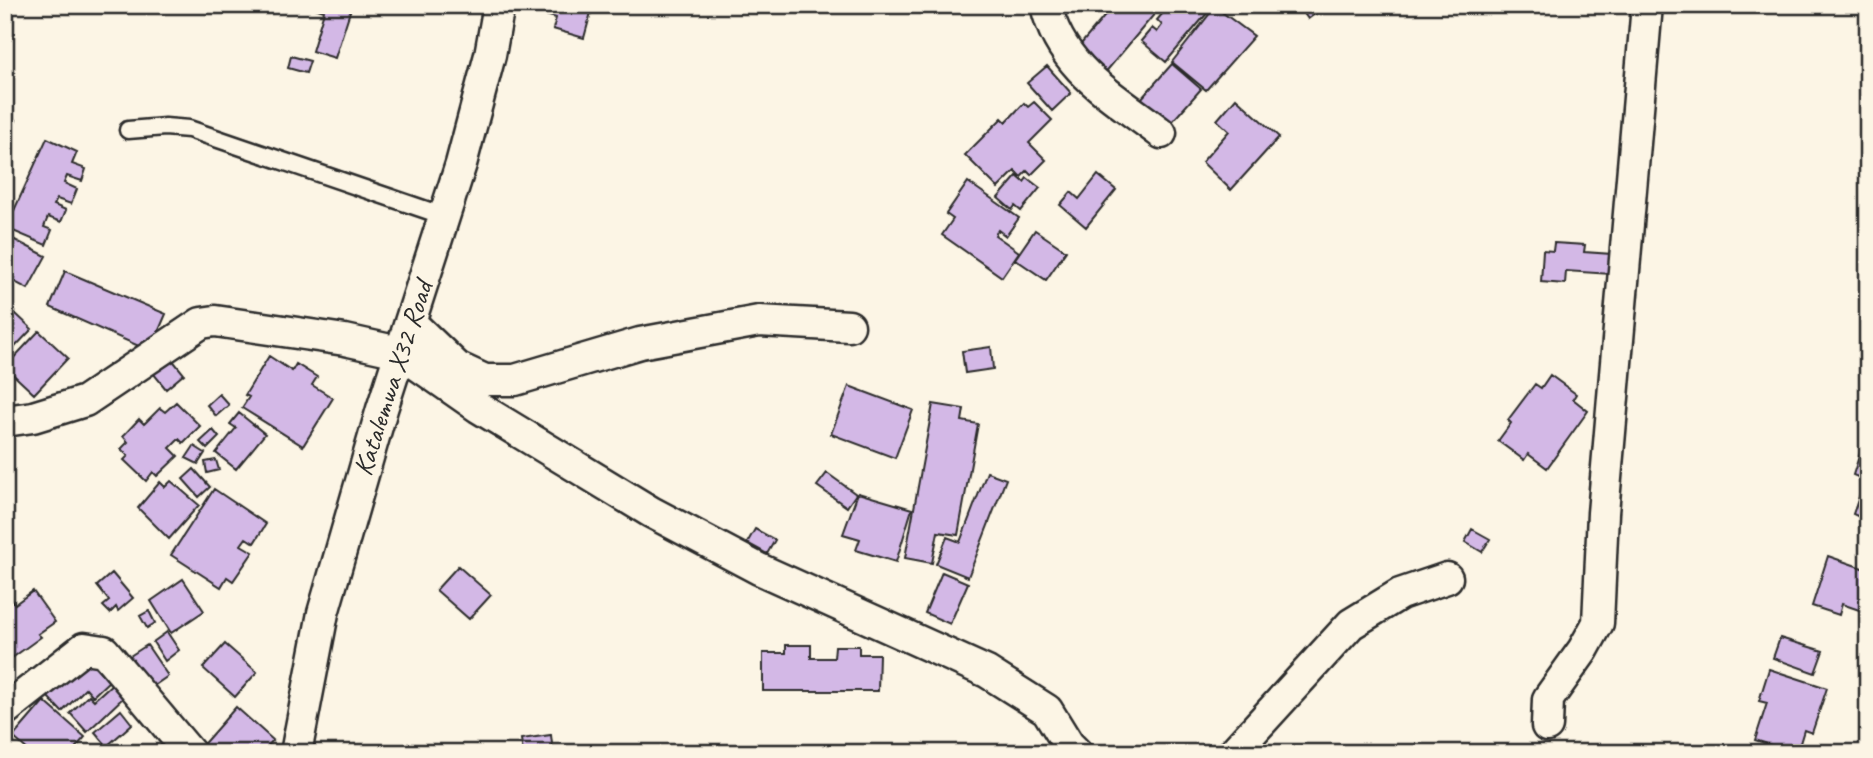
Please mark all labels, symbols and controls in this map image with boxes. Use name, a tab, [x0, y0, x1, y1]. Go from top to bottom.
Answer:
street label: Katalemwa X32 Road	[345, 273, 442, 480]

